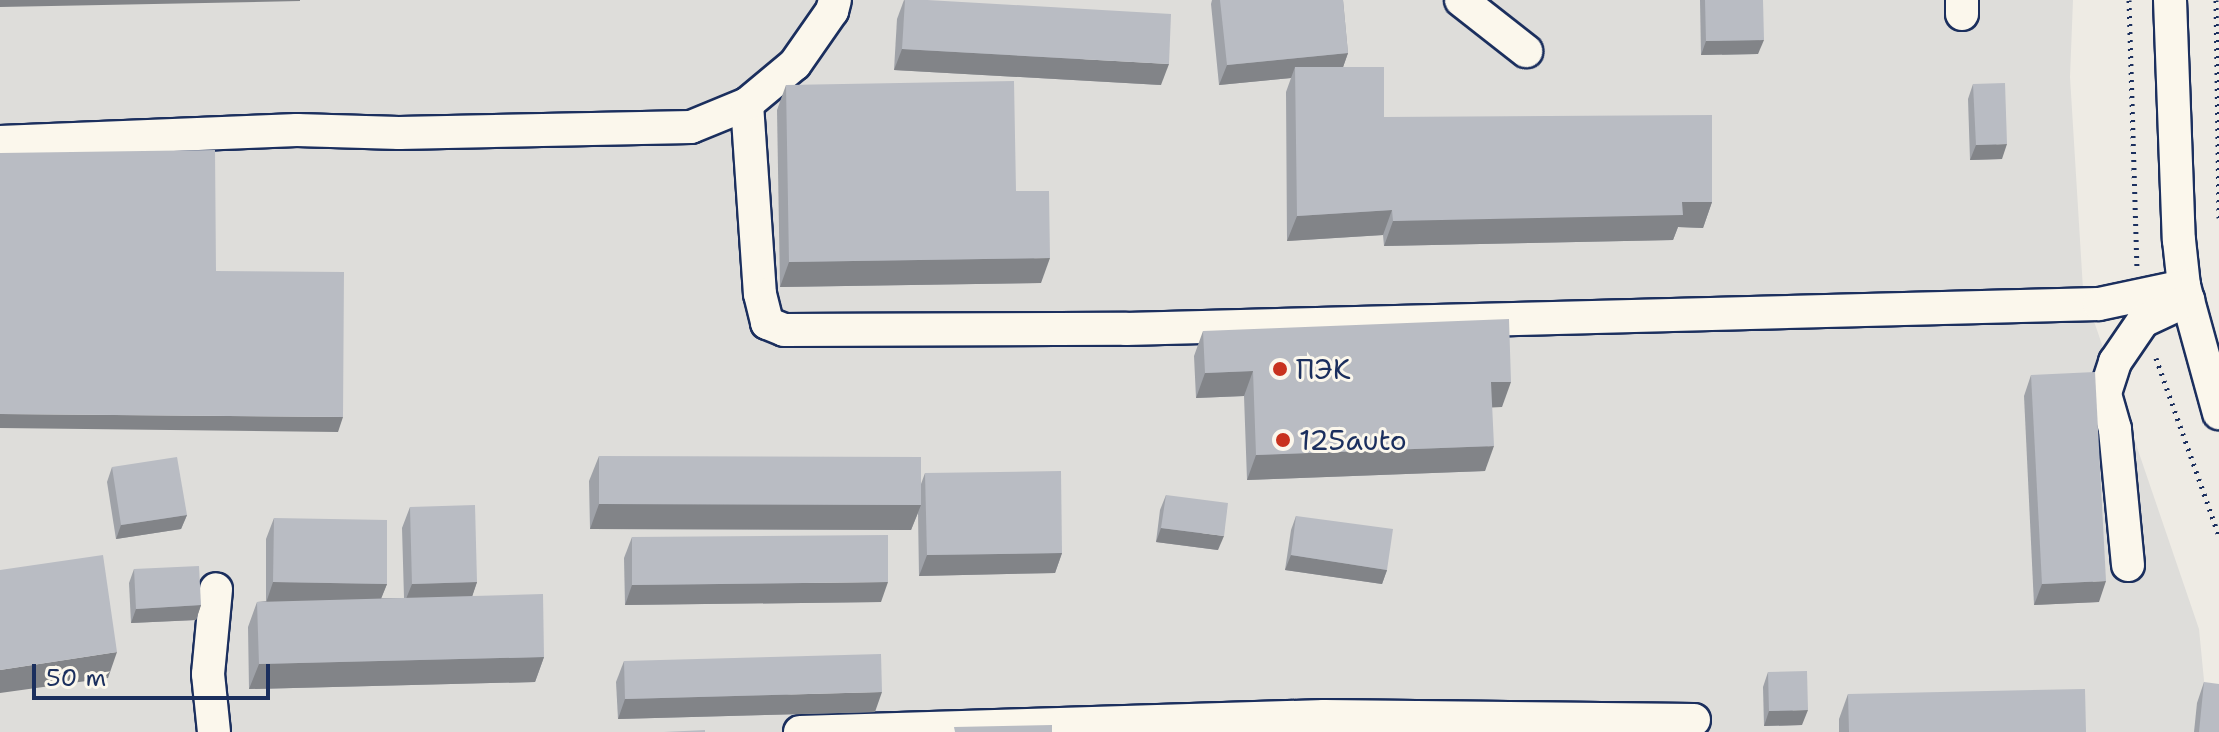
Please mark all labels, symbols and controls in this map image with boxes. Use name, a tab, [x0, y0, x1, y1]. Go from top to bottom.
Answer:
place label: ПЭК	[1296, 352, 1351, 386]
marker: ПЭК	[1271, 360, 1289, 378]
place label: 125auto	[1299, 423, 1407, 457]
marker: 125auto	[1274, 431, 1292, 449]
scale bar	[36, 648, 274, 698]
text: 50 m	[46, 662, 106, 694]

